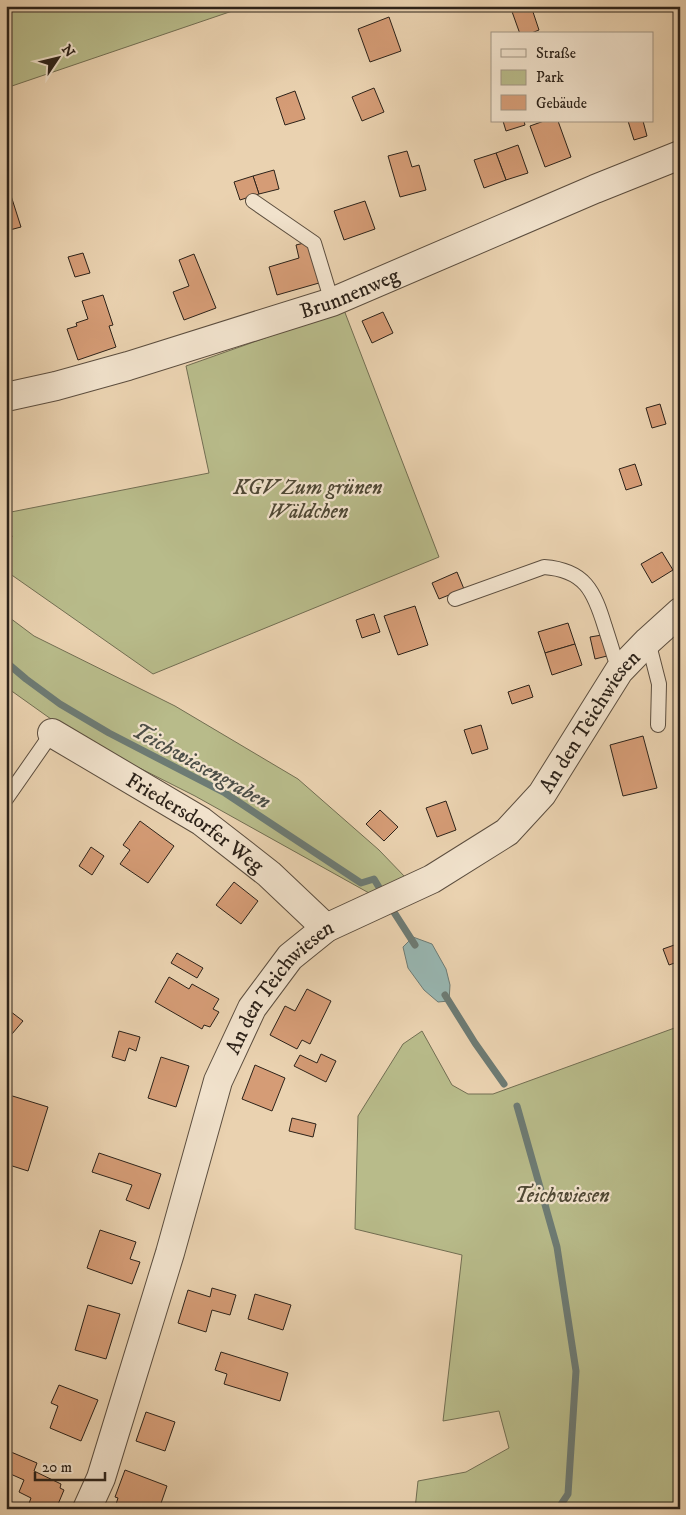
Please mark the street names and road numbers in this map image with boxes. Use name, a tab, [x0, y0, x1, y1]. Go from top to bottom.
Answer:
street label: Brunnenweg	[297, 262, 404, 325]
street label: An den Teichwiesen	[534, 645, 646, 798]
street label: Friedersdorfer Weg	[121, 768, 269, 880]
street label: An den Teichwiesen	[220, 914, 338, 1059]

